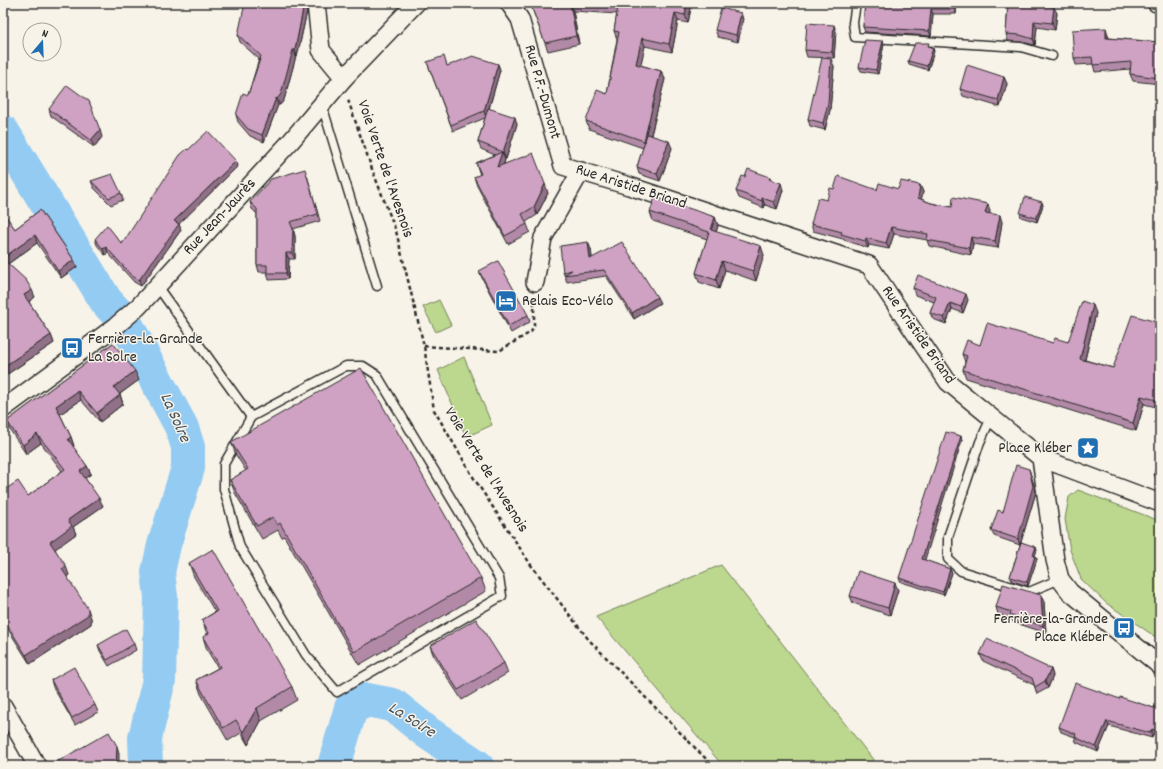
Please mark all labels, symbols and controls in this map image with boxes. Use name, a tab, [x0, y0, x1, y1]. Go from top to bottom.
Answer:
north arrow	[22, 22, 62, 62]
text: N	[39, 26, 50, 43]
street label: Rue P.F.-Dumont	[518, 42, 566, 142]
street label: Voie Verte de l'Avesnois	[351, 97, 419, 241]
street label: Rue Aristide Briand	[572, 158, 690, 216]
street label: Rue Jean-Jaurès	[178, 173, 262, 261]
street label: Rue Aristide Briand	[875, 281, 961, 389]
hotel icon: Relais Eco-Vélo	[493, 288, 519, 314]
place label: Relais Eco-Vélo	[522, 290, 613, 313]
place label: Ferrière-la-Grande La Solre	[88, 328, 203, 369]
bus stop icon: Ferrière-la-Grande La Solre	[59, 335, 85, 361]
water label: La Solre	[153, 389, 196, 448]
street label: Voie Verte de l'Avesnois	[438, 403, 534, 537]
place icon: Place Kléber	[1075, 435, 1101, 461]
place label: Place Kléber	[998, 437, 1072, 460]
place label: Ferrière-la-Grande Place Kléber	[993, 608, 1108, 649]
bus stop icon: Ferrière-la-Grande Place Kléber	[1111, 615, 1137, 641]
water label: La Solre	[383, 697, 441, 746]

